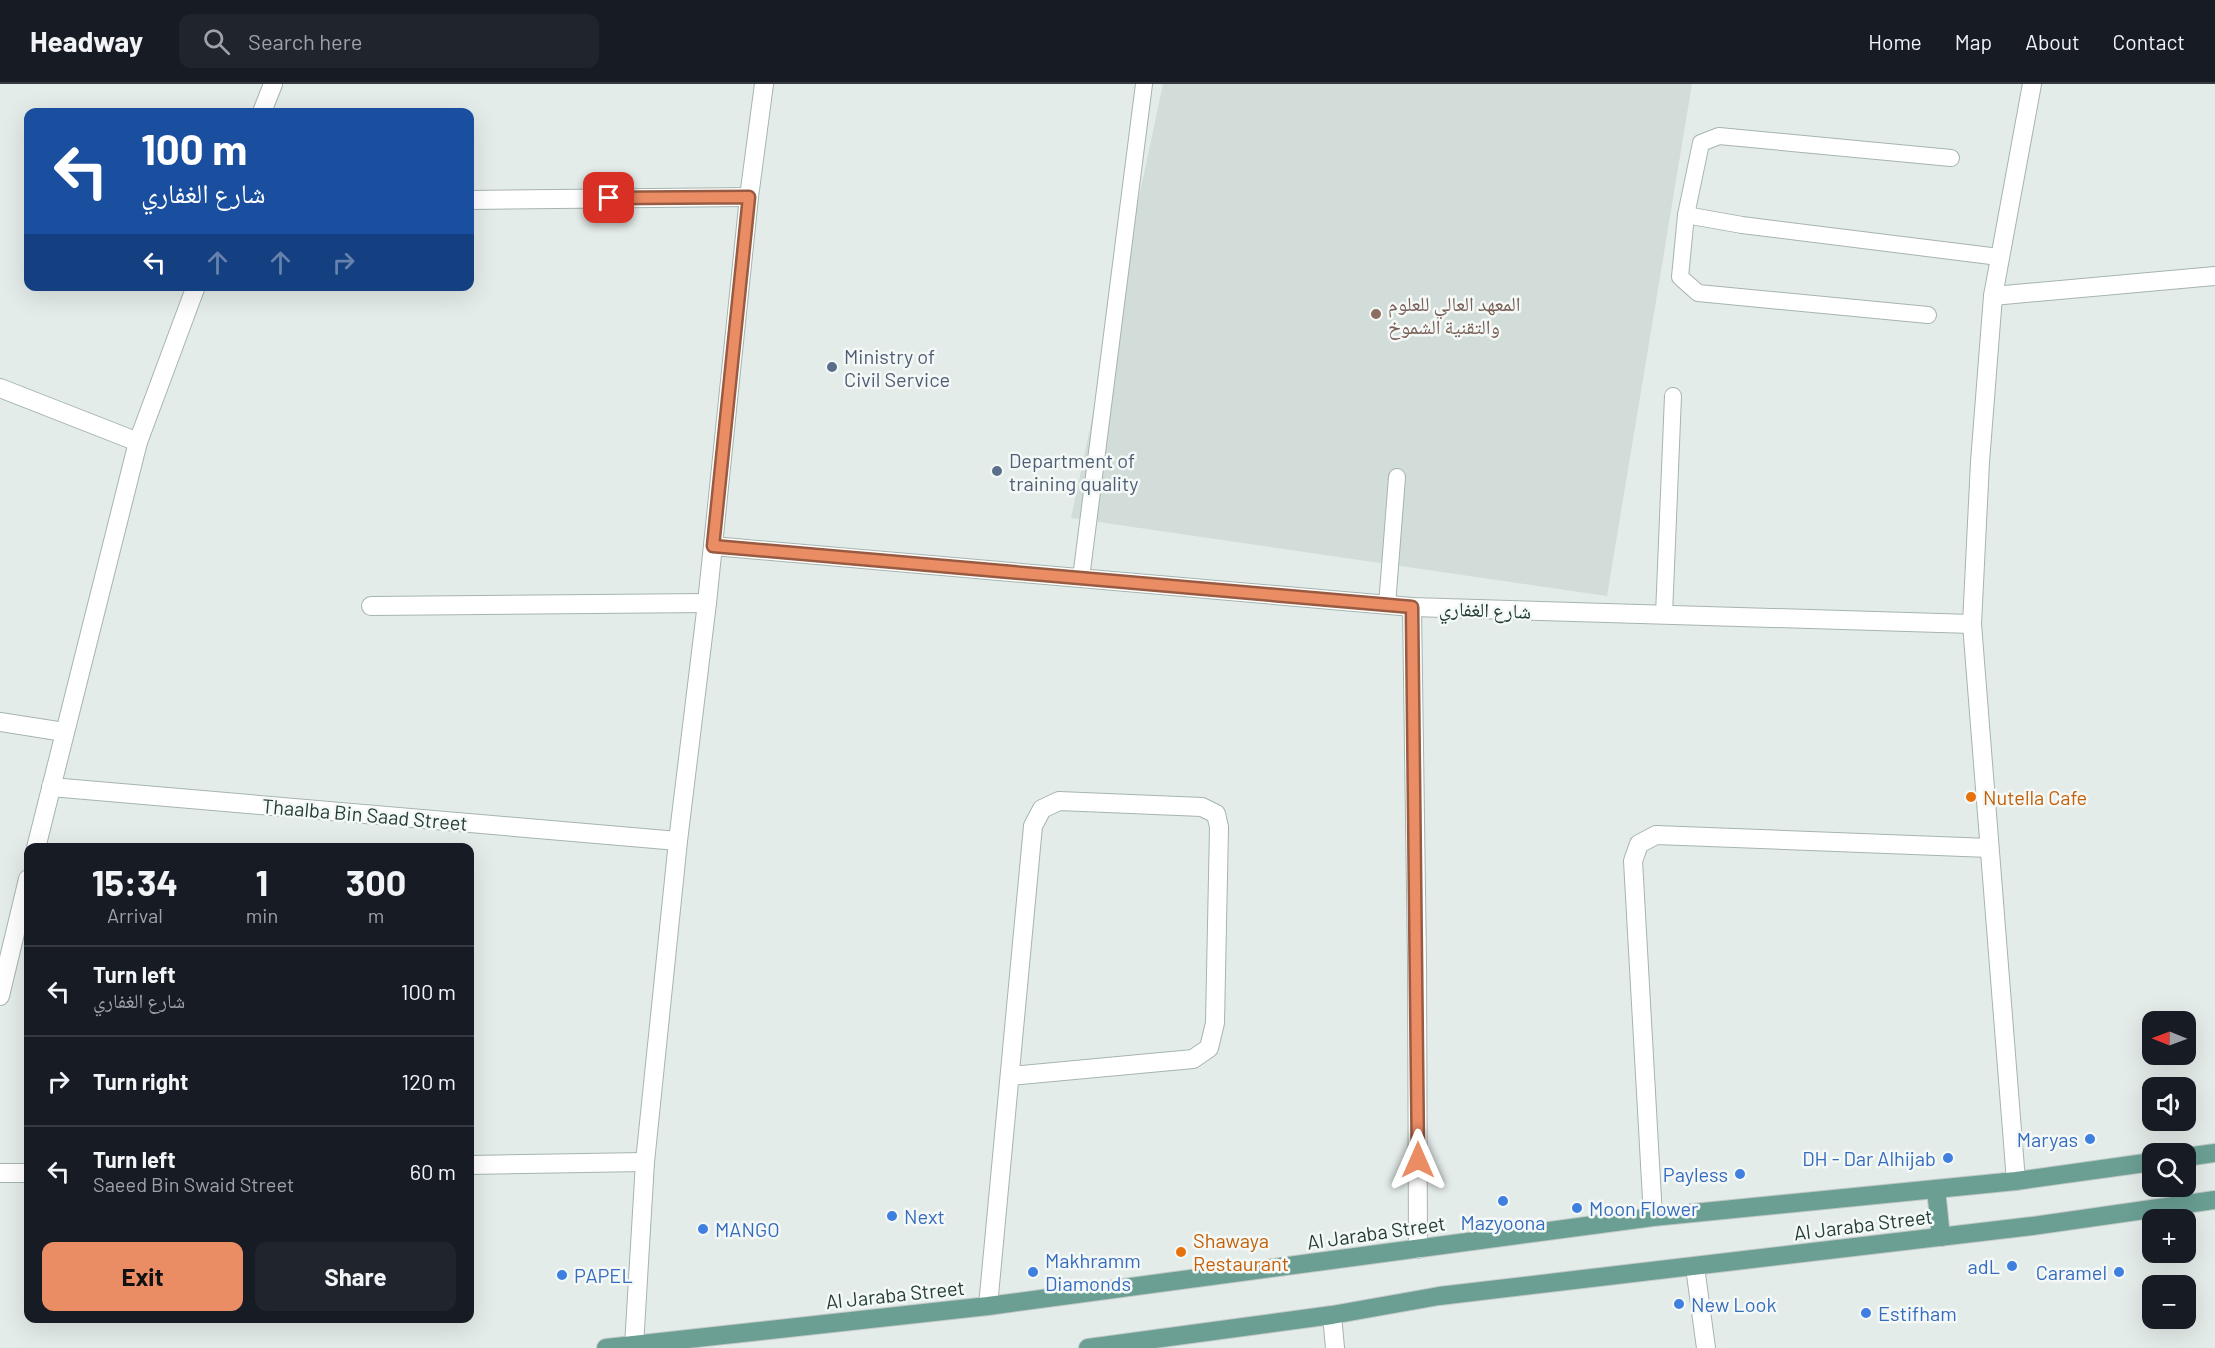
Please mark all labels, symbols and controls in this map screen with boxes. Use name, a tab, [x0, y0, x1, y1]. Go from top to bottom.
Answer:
search box	[179, 14, 599, 68]
text: Headway	[30, 24, 143, 58]
icon: search	[200, 25, 233, 58]
text: Search here	[248, 28, 362, 54]
text: Home	[1868, 29, 1922, 54]
text: Map	[1955, 29, 1992, 54]
text: About	[2025, 29, 2080, 54]
text: Contact	[2113, 29, 2185, 54]
text: 100 m	[141, 123, 247, 173]
icon: left	[42, 132, 120, 210]
pin	[583, 172, 634, 223]
text: شارع الغفاري	[141, 176, 265, 208]
icon: arrive	[592, 181, 625, 214]
icon: left	[138, 246, 171, 279]
icon: ahead	[201, 246, 234, 279]
icon: ahead	[264, 246, 297, 279]
icon: right	[327, 246, 360, 279]
place label: المعهد العالي للعلوم والتقنية الشموخ	[1388, 291, 1520, 340]
marker: المعهد العالي للعلوم والتقنية الشموخ	[1369, 307, 1383, 321]
place label: Ministry of Civil Service	[844, 344, 950, 391]
marker: Ministry of Civil Service	[825, 360, 839, 374]
place label: Department of training quality	[1009, 448, 1138, 495]
marker: Department of training quality	[990, 464, 1004, 478]
street label: شارع الغفاري	[1438, 595, 1531, 628]
place label: Nutella Cafe	[1983, 785, 2087, 809]
marker: Nutella Cafe	[1964, 790, 1978, 804]
street label: Thaalba Bin Saad Street	[261, 793, 469, 835]
text: 15:34	[92, 860, 178, 903]
text: 1	[256, 860, 268, 903]
text: 300	[346, 860, 406, 903]
text: Arrival	[107, 903, 163, 927]
text: min	[246, 903, 278, 927]
text: m	[368, 903, 384, 927]
text: Turn left	[93, 961, 176, 987]
icon: left	[42, 975, 75, 1008]
text: 100 m	[401, 978, 456, 1004]
text: شارع الغفاري	[93, 988, 185, 1012]
north arrow	[2142, 1011, 2196, 1065]
map controls	[2142, 1011, 2196, 1329]
icon: right	[42, 1065, 75, 1098]
text: Turn right	[93, 1068, 188, 1094]
text: 120 m	[401, 1068, 456, 1094]
button: sound	[2142, 1077, 2196, 1131]
place label: Maryas	[2017, 1127, 2078, 1151]
position arrow	[1386, 1128, 1450, 1192]
marker: Maryas	[2083, 1132, 2097, 1146]
button: search	[2142, 1143, 2196, 1197]
text: Turn left	[93, 1146, 176, 1172]
place label: DH - Dar Alhijab	[1802, 1146, 1936, 1170]
marker: DH - Dar Alhijab	[1941, 1151, 1955, 1165]
icon: left	[42, 1155, 75, 1188]
text: 60 m	[410, 1158, 456, 1184]
place label: Payless	[1663, 1162, 1728, 1186]
marker: Payless	[1733, 1167, 1747, 1181]
text: Saeed Bin Swaid Street	[93, 1172, 294, 1196]
marker: Mazyoona	[1496, 1194, 1510, 1208]
place label: Moon Flower	[1589, 1196, 1698, 1220]
marker: Moon Flower	[1570, 1201, 1584, 1215]
place label: Next	[904, 1204, 945, 1228]
street label: Al Jaraba Street	[1792, 1204, 1934, 1244]
marker: Next	[885, 1209, 899, 1223]
button: +	[2142, 1209, 2196, 1263]
street label: Al Jaraba Street	[1305, 1210, 1447, 1254]
place label: Mazyoona	[1460, 1210, 1546, 1234]
place label: MANGO	[715, 1217, 780, 1241]
marker: MANGO	[696, 1222, 710, 1236]
place label: Shawaya Restaurant	[1193, 1228, 1289, 1275]
button: Exit	[42, 1242, 243, 1311]
button: Share	[255, 1242, 456, 1311]
marker: Shawaya Restaurant	[1174, 1245, 1188, 1259]
place label: Makhramm Diamonds	[1045, 1248, 1141, 1295]
place label: adL	[1968, 1254, 2000, 1278]
marker: adL	[2005, 1259, 2019, 1273]
place label: Caramel	[2036, 1260, 2107, 1284]
place label: PAPEL	[574, 1263, 633, 1287]
marker: Makhramm Diamonds	[1026, 1265, 1040, 1279]
marker: Caramel	[2112, 1265, 2126, 1279]
marker: PAPEL	[555, 1268, 569, 1282]
street label: Al Jaraba Street	[824, 1275, 966, 1313]
button: −	[2142, 1275, 2196, 1329]
place label: New Look	[1691, 1292, 1777, 1316]
marker: New Look	[1672, 1297, 1686, 1311]
place label: Estifham	[1878, 1301, 1957, 1325]
marker: Estifham	[1859, 1306, 1873, 1320]

